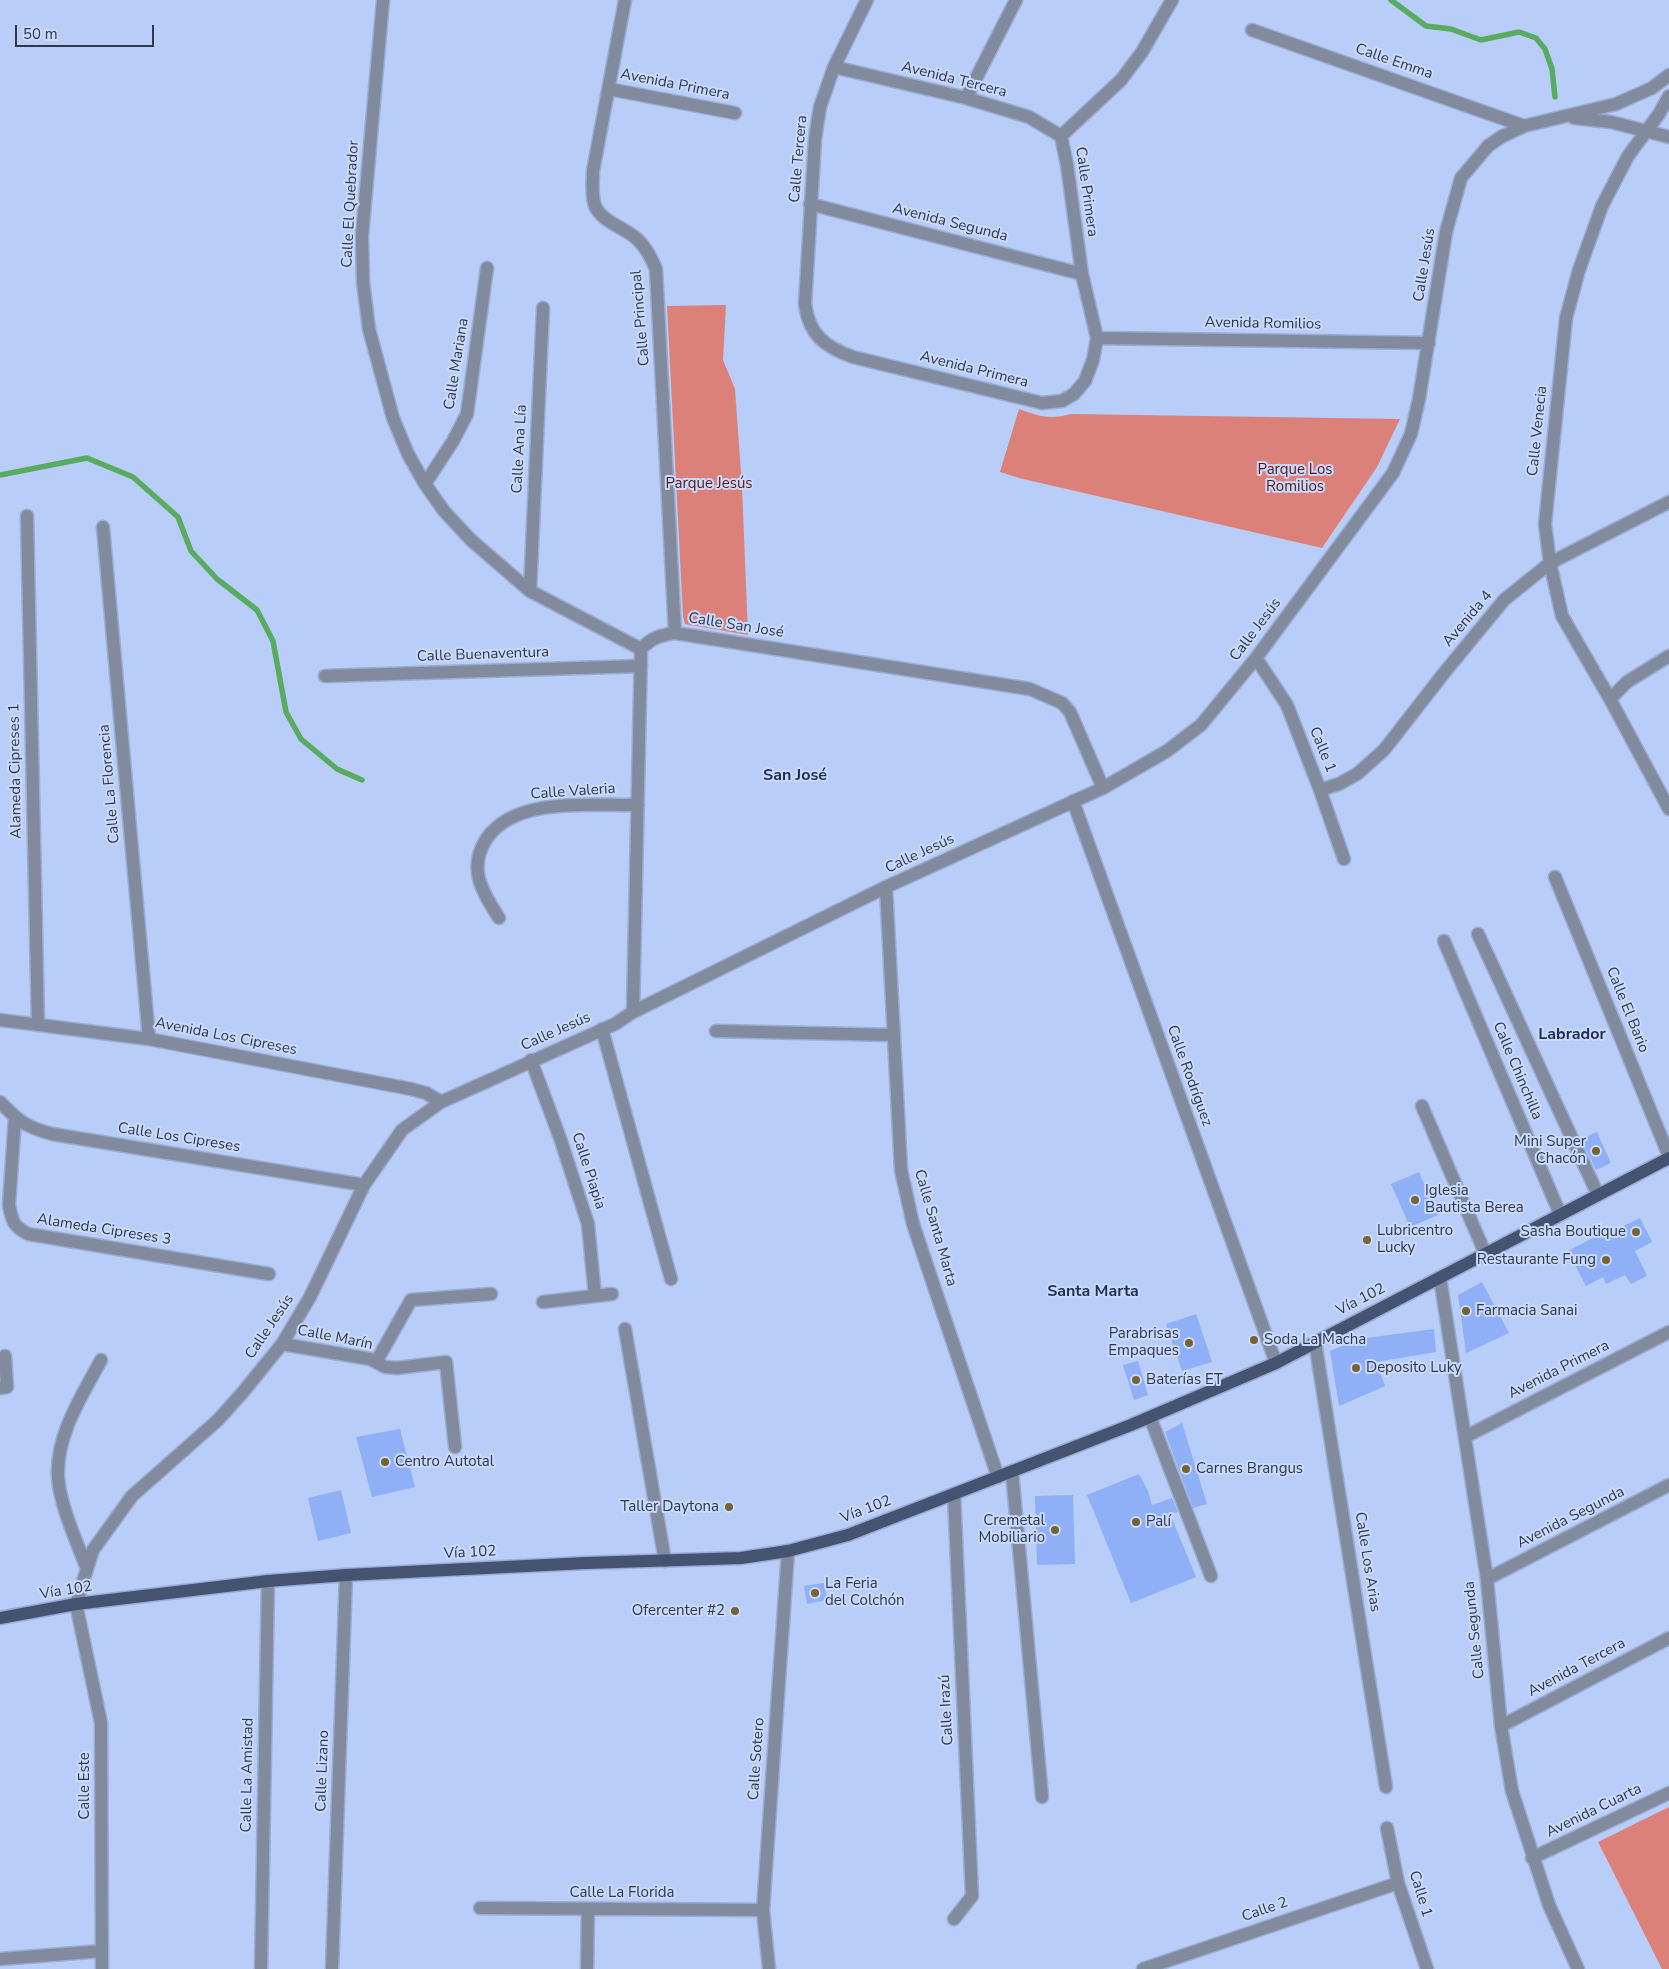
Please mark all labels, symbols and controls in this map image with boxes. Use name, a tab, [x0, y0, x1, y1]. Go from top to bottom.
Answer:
scale bar	[18, 15, 156, 47]
text: 50 m	[23, 24, 58, 44]
street label: Calle Emma	[1353, 40, 1435, 84]
street label: Avenida Tercera	[900, 58, 1008, 102]
street label: Avenida Primera	[619, 66, 731, 104]
street label: Calle Tercera	[786, 115, 812, 203]
street label: Calle El Quebrador	[339, 140, 363, 268]
street label: Calle Primera	[1071, 146, 1101, 238]
street label: Avenida Segunda	[890, 200, 1010, 246]
street label: Calle Jesús	[1410, 227, 1440, 303]
street label: Calle Principal	[628, 269, 654, 367]
street label: Avenida Romilios	[1205, 314, 1321, 334]
street label: Calle Mariana	[441, 317, 473, 411]
street label: Avenida Primera	[918, 348, 1030, 392]
street label: Calle Venecia	[1524, 385, 1552, 477]
street label: Calle Ana Lía	[509, 404, 531, 494]
park label: Parque Los Romilios	[1258, 461, 1332, 496]
park label: Parque Jesús	[665, 475, 753, 493]
street label: Avenida 4	[1439, 587, 1497, 651]
street label: Calle Jesús	[1227, 595, 1285, 665]
street label: Calle San José	[687, 610, 785, 642]
street label: Calle Buenaventura	[417, 644, 549, 666]
street label: Alameda Cipreses 1	[6, 703, 26, 839]
street label: Calle La Florencia	[96, 724, 124, 844]
street label: Calle 1	[1305, 725, 1339, 775]
district label: San José	[763, 766, 827, 786]
street label: Calle Valeria	[530, 780, 616, 804]
street label: Calle Jesús	[883, 830, 957, 878]
street label: Calle El Bario	[1602, 965, 1652, 1055]
street label: Calle Jesús	[518, 1009, 594, 1055]
street label: Avenida Los Cipreses	[154, 1014, 298, 1060]
street label: Calle Chinchilla	[1488, 1019, 1546, 1123]
street label: Calle Rodríguez	[1162, 1023, 1216, 1129]
district label: Labrador	[1538, 1025, 1606, 1045]
street label: Calle Los Cipreses	[116, 1119, 242, 1157]
street label: Calle Piapia	[567, 1130, 609, 1212]
place label: Mini Super Chacón	[1514, 1133, 1586, 1168]
marker: Mini Super Chacón	[1590, 1145, 1602, 1157]
street label: Calle Santa Marta	[910, 1167, 960, 1289]
place label: Iglesia Bautista Berea	[1425, 1182, 1524, 1217]
marker: Iglesia Bautista Berea	[1409, 1194, 1421, 1206]
street label: Alameda Cipreses 3	[36, 1211, 172, 1249]
place label: Lubricentro Lucky	[1377, 1222, 1453, 1257]
place label: Sasha Boutique	[1521, 1223, 1626, 1241]
marker: Sasha Boutique	[1630, 1226, 1642, 1238]
marker: Lubricentro Lucky	[1361, 1234, 1373, 1246]
place label: Restaurante Fung	[1477, 1251, 1596, 1269]
marker: Restaurante Fung	[1600, 1254, 1612, 1266]
street label: Vía 102	[1333, 1280, 1389, 1320]
district label: Santa Marta	[1047, 1282, 1139, 1302]
street label: Calle Jesús	[242, 1291, 298, 1363]
place label: Farmacia Sanai	[1476, 1302, 1577, 1320]
marker: Farmacia Sanai	[1460, 1305, 1472, 1317]
street label: Calle Marín	[296, 1322, 374, 1354]
place label: Parabrisas Empaques	[1108, 1325, 1179, 1360]
place label: Soda La Macha	[1264, 1331, 1366, 1349]
marker: Soda La Macha	[1248, 1334, 1260, 1346]
marker: Parabrisas Empaques	[1183, 1337, 1195, 1349]
street label: Avenida Primera	[1505, 1337, 1613, 1403]
place label: Deposito Luky	[1366, 1359, 1462, 1377]
marker: Deposito Luky	[1350, 1362, 1362, 1374]
place label: Baterías ET	[1146, 1371, 1223, 1389]
marker: Baterías ET	[1130, 1374, 1142, 1386]
place label: Centro Autotal	[395, 1453, 494, 1471]
marker: Centro Autotal	[379, 1456, 391, 1468]
place label: Carnes Brangus	[1196, 1460, 1303, 1478]
marker: Carnes Brangus	[1180, 1463, 1192, 1475]
street label: Avenida Segunda	[1514, 1483, 1628, 1553]
street label: Vía 102	[838, 1492, 894, 1528]
place label: Taller Daytona	[620, 1498, 719, 1516]
marker: Taller Daytona	[723, 1501, 735, 1513]
street label: Calle Los Arias	[1350, 1511, 1384, 1613]
place label: Cremetal Mobiliario	[979, 1512, 1045, 1547]
place label: Palí	[1146, 1513, 1171, 1531]
marker: Palí	[1130, 1516, 1142, 1528]
marker: Cremetal Mobiliario	[1049, 1524, 1061, 1536]
street label: Vía 102	[443, 1543, 497, 1563]
place label: La Feria del Colchón	[825, 1575, 905, 1610]
street label: Vía 102	[39, 1578, 93, 1604]
street label: Calle Segunda	[1461, 1580, 1489, 1680]
marker: La Feria del Colchón	[809, 1587, 821, 1599]
place label: Ofercenter #2	[632, 1602, 725, 1620]
marker: Ofercenter #2	[729, 1605, 741, 1617]
street label: Avenida Tercera	[1525, 1635, 1629, 1701]
street label: Calle Irazú	[936, 1674, 958, 1746]
street label: Calle La Amistad	[238, 1717, 258, 1833]
street label: Calle Sotero	[745, 1717, 769, 1801]
street label: Calle Lizano	[313, 1730, 333, 1812]
street label: Calle Este	[76, 1752, 94, 1820]
street label: Avenida Cuarta	[1543, 1780, 1645, 1842]
street label: Calle 1	[1404, 1869, 1436, 1919]
street label: Calle La Florida	[570, 1884, 674, 1902]
street label: Calle 2	[1240, 1894, 1290, 1926]

